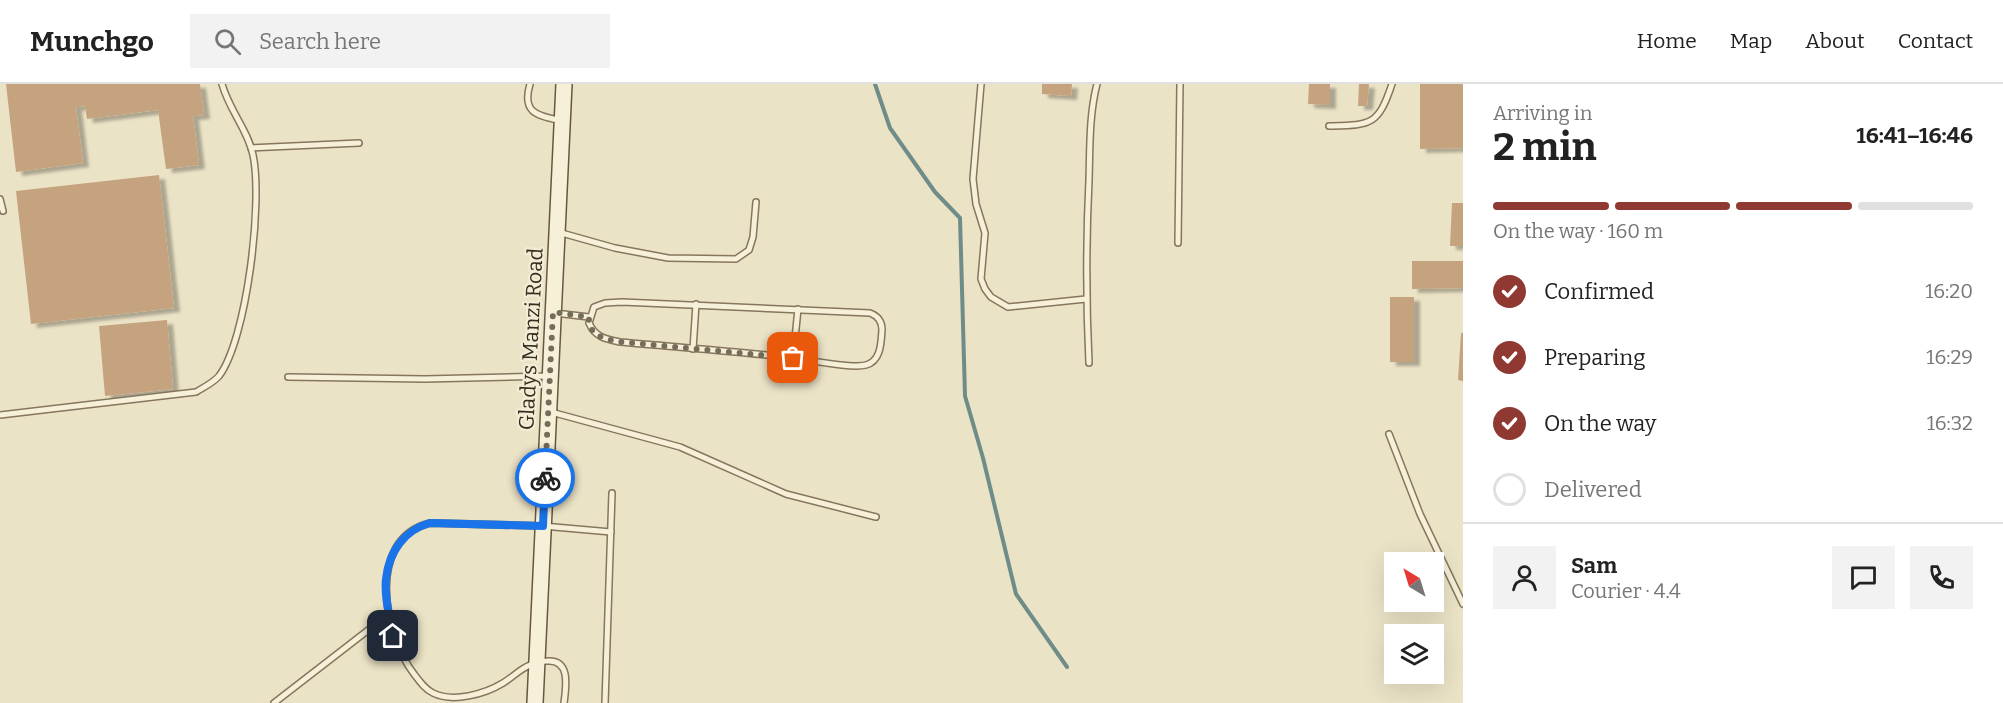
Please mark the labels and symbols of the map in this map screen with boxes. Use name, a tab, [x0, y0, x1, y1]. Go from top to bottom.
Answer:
street label: Gladys Manzi Road	[513, 247, 549, 431]
pin	[767, 332, 818, 383]
courier	[515, 448, 575, 508]
north arrow	[1384, 552, 1444, 612]
pin	[367, 610, 418, 661]

